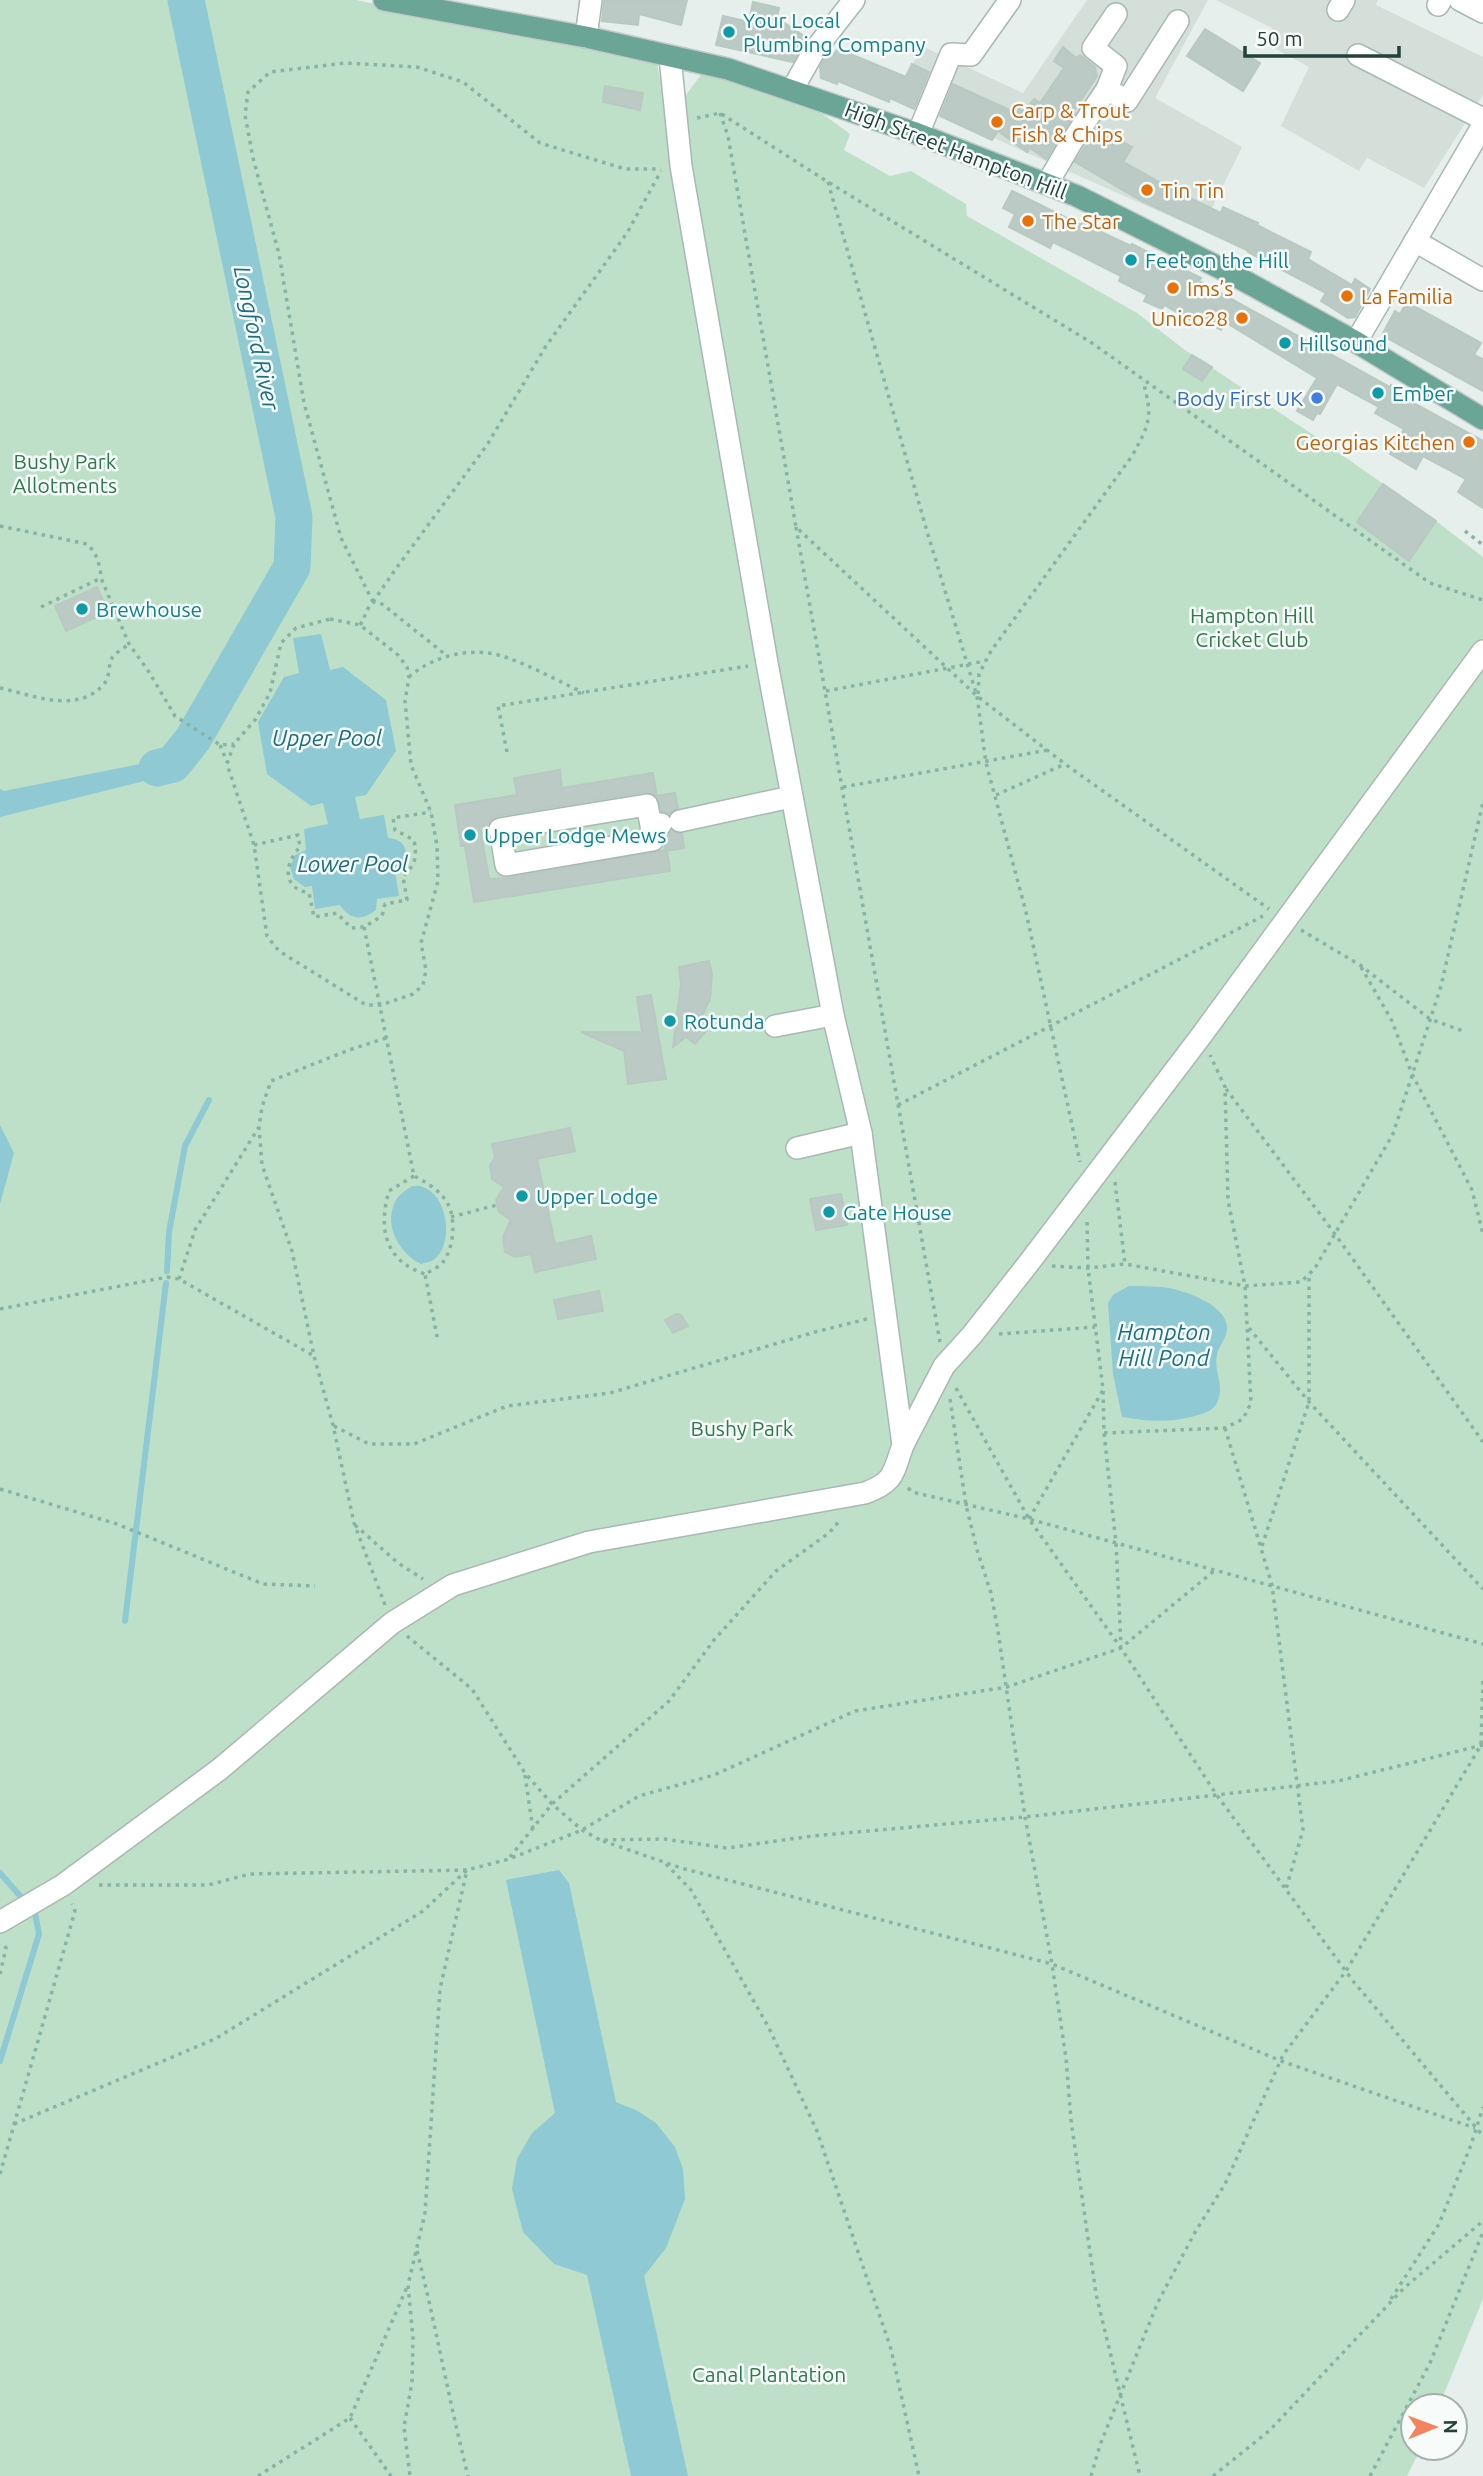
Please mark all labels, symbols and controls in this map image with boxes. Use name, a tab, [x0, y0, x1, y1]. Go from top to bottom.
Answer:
place label: Your Local Plumbing Company	[743, 8, 926, 56]
scale bar	[1245, 14, 1399, 58]
marker: Your Local Plumbing Company	[721, 24, 737, 40]
text: 50 m	[1256, 26, 1303, 50]
street label: High Street Hampton Hill	[842, 97, 1070, 203]
place label: Carp & Trout Fish & Chips	[1011, 98, 1130, 146]
marker: Carp & Trout Fish & Chips	[989, 114, 1005, 130]
place label: Tin Tin	[1161, 178, 1224, 202]
marker: Tin Tin	[1139, 182, 1155, 198]
place label: The Star	[1042, 209, 1120, 233]
marker: The Star	[1020, 213, 1036, 229]
place label: Feet on the Hill	[1145, 248, 1289, 272]
marker: Feet on the Hill	[1123, 252, 1139, 268]
water label: Longford River	[229, 264, 285, 414]
place label: Ims’s	[1187, 276, 1233, 300]
marker: Ims’s	[1165, 280, 1181, 296]
place label: La Familia	[1361, 284, 1453, 308]
marker: La Familia	[1339, 288, 1355, 304]
place label: Unico28	[1151, 306, 1228, 330]
marker: Unico28	[1234, 310, 1250, 326]
place label: Hillsound	[1299, 331, 1387, 355]
marker: Hillsound	[1277, 335, 1293, 351]
place label: Ember	[1392, 381, 1454, 405]
marker: Ember	[1370, 385, 1386, 401]
place label: Body First UK	[1177, 386, 1303, 410]
marker: Body First UK	[1309, 390, 1325, 406]
place label: Georgias Kitchen	[1296, 430, 1455, 454]
marker: Georgias Kitchen	[1461, 434, 1477, 450]
park label: Bushy Park Allotments	[13, 449, 117, 497]
place label: Brewhouse	[96, 597, 202, 621]
marker: Brewhouse	[74, 601, 90, 617]
park label: Hampton Hill Cricket Club	[1190, 603, 1314, 651]
water label: Upper Pool	[272, 725, 383, 750]
place label: Upper Lodge Mews	[484, 823, 666, 847]
marker: Upper Lodge Mews	[462, 827, 478, 843]
water label: Lower Pool	[297, 851, 409, 876]
place label: Rotunda	[684, 1009, 765, 1033]
marker: Rotunda	[662, 1013, 678, 1029]
place label: Upper Lodge	[536, 1184, 658, 1208]
marker: Upper Lodge	[514, 1188, 530, 1204]
place label: Gate House	[843, 1200, 952, 1224]
marker: Gate House	[821, 1204, 837, 1220]
water label: Hampton Hill Pond	[1117, 1319, 1211, 1370]
park label: Bushy Park	[691, 1416, 794, 1440]
park label: Canal Plantation	[692, 2362, 846, 2386]
north arrow	[1399, 2392, 1469, 2462]
text: N	[1440, 2419, 1462, 2434]

